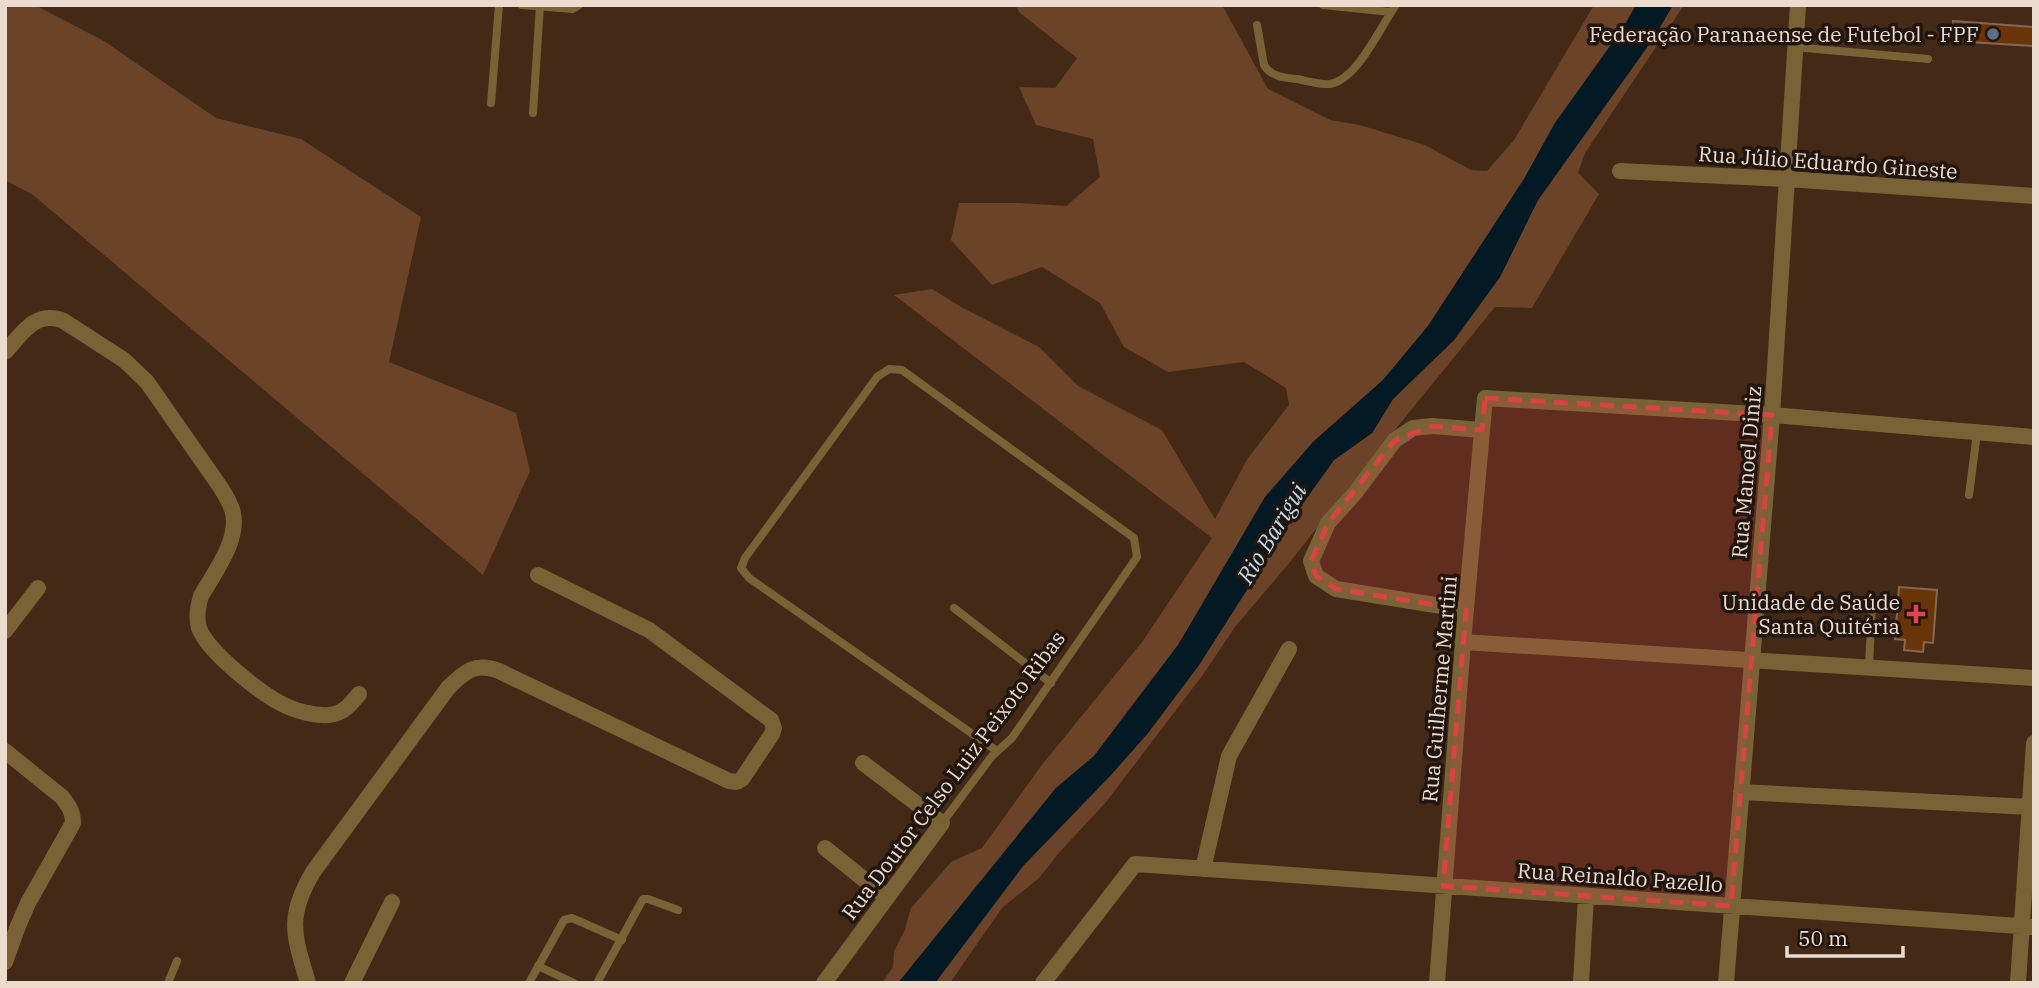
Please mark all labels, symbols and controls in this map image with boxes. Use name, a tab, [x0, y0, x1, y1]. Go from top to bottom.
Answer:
place label: Federação Paranaense de Futebol - FPF	[1589, 20, 1979, 48]
marker: Federação Paranaense de Futebol - FPF	[1985, 26, 2001, 42]
street label: Rua Júlio Eduardo Gineste	[1697, 139, 1959, 185]
street label: Rua Manoel Diniz	[1725, 385, 1767, 559]
water label: Rio Barigui	[1229, 477, 1313, 589]
street label: Rua Guilherme Martini	[1415, 574, 1463, 804]
place label: Unidade de Saúde Santa Quitéria	[1722, 588, 1900, 640]
marker: Unidade de Saúde Santa Quitéria	[1906, 604, 1926, 624]
street label: Rua Doutor Celso Luiz Peixoto Ribas	[835, 625, 1071, 925]
street label: Rua Reinaldo Pazello	[1516, 856, 1724, 898]
scale bar	[1787, 914, 1902, 958]
text: 50 m	[1798, 924, 1848, 952]

